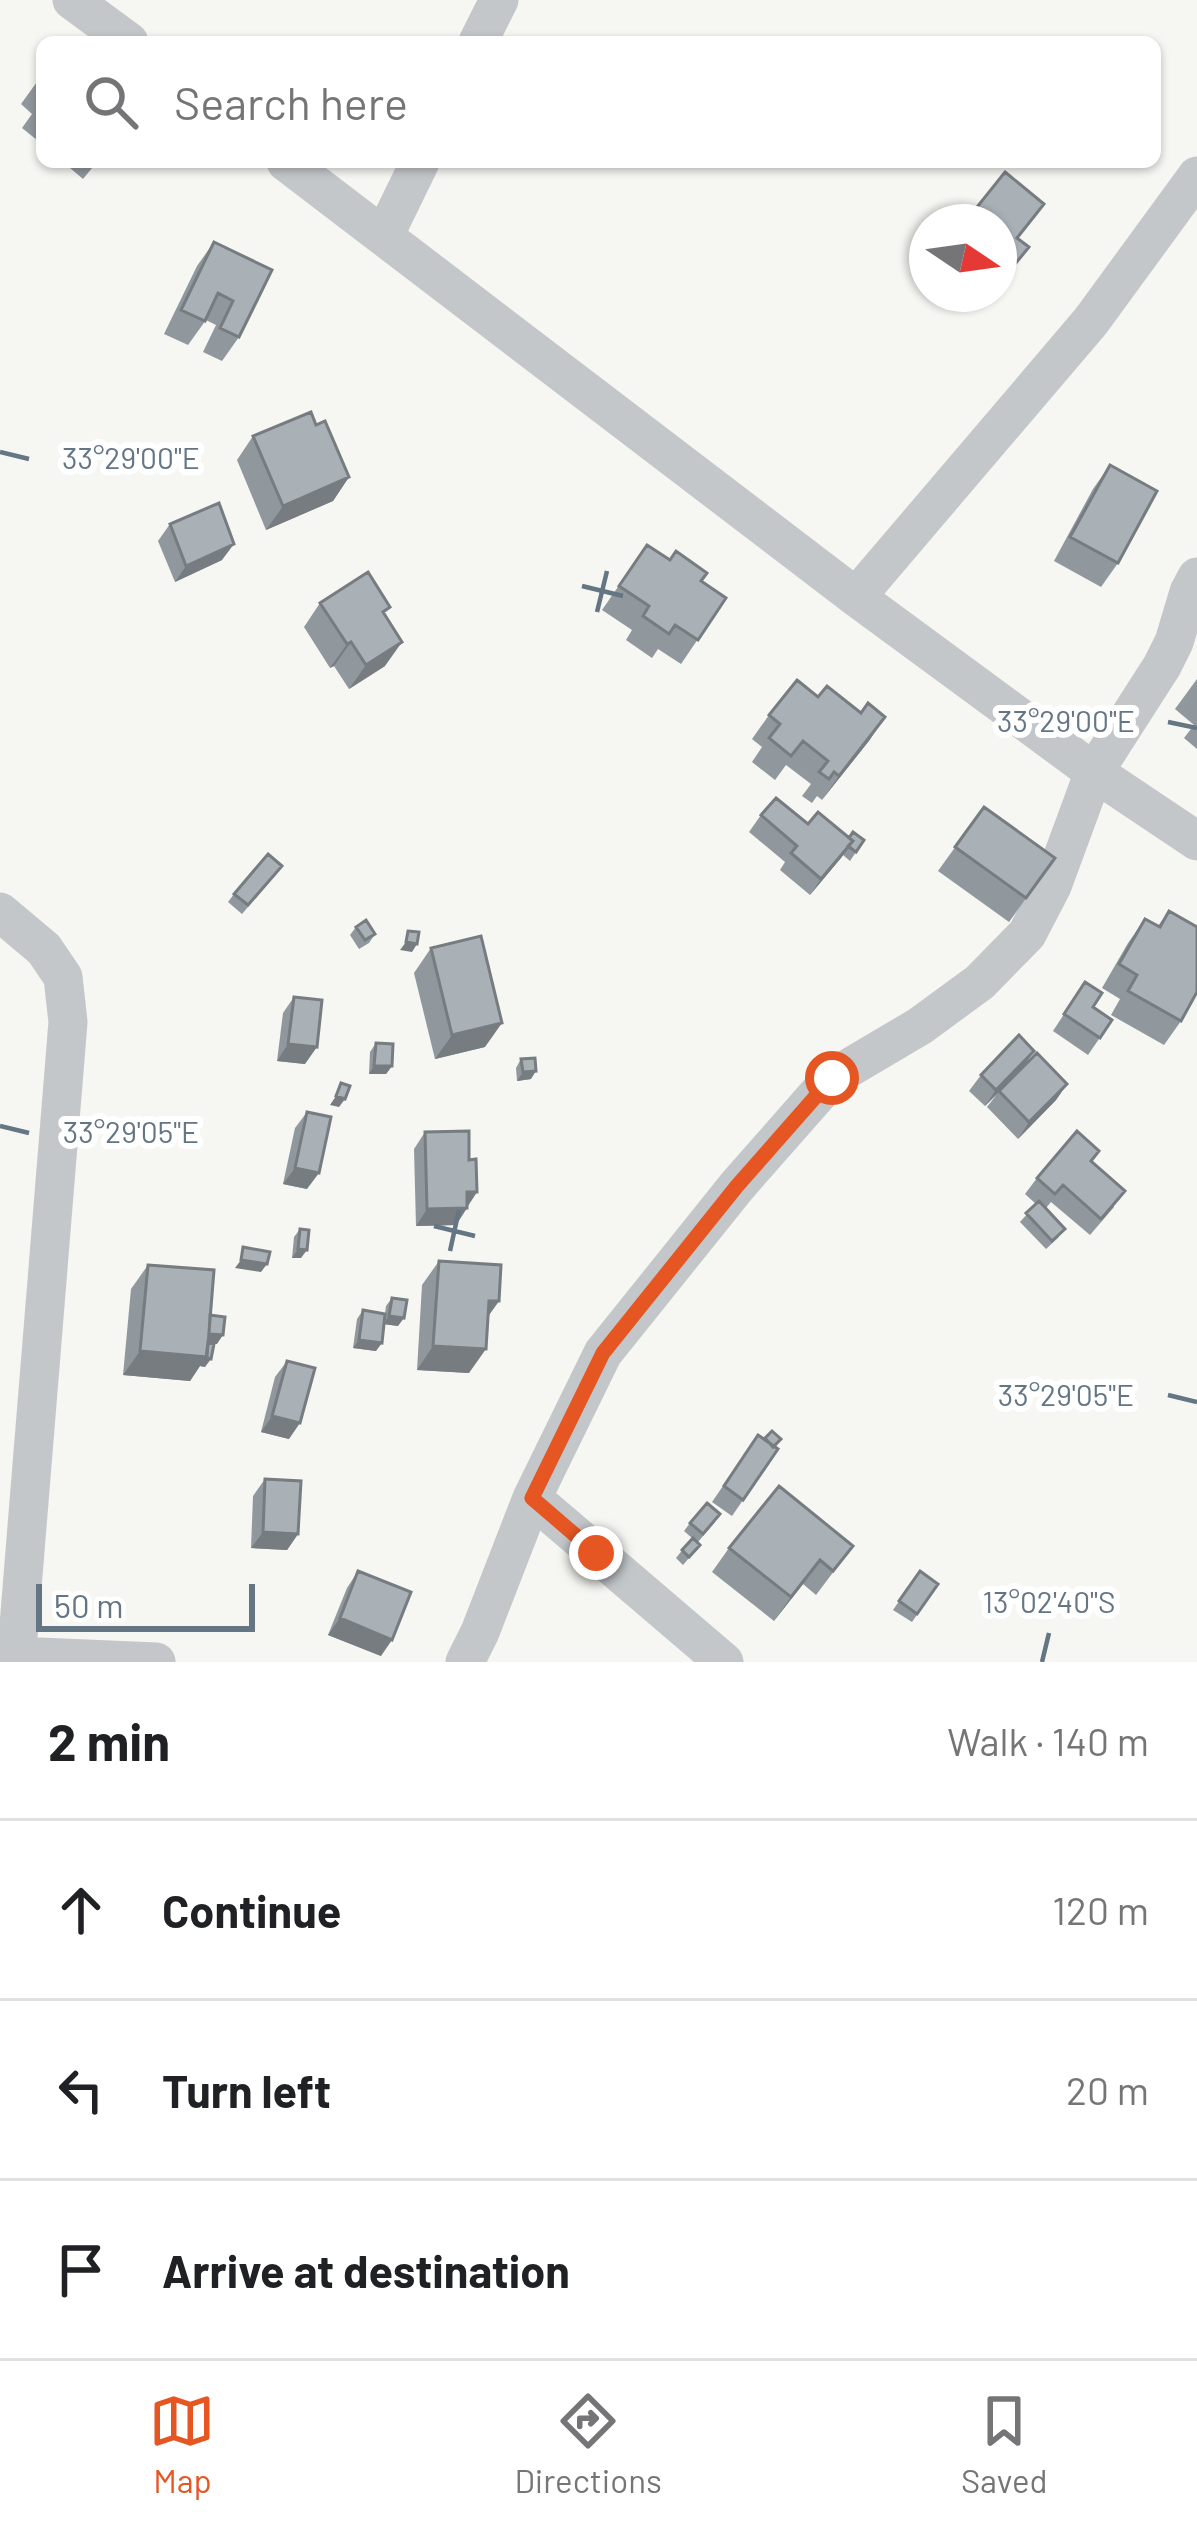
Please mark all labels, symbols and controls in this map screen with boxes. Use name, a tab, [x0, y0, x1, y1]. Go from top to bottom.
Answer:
search box	[36, 36, 1161, 168]
icon: search	[78, 69, 144, 135]
text: Search here	[174, 75, 408, 129]
north arrow	[909, 204, 1017, 312]
text: 33°29'00"E	[62, 439, 200, 475]
text: 33°29'00"E	[997, 702, 1135, 738]
route start	[805, 1051, 859, 1105]
text: 33°29'05"E	[63, 1113, 199, 1149]
text: 33°29'05"E	[998, 1376, 1134, 1412]
route end	[569, 1526, 623, 1580]
scale bar	[36, 1578, 255, 1631]
text: 13°02'40"S	[983, 1583, 1116, 1619]
text: 50 m	[54, 1585, 124, 1625]
text: 2 min	[48, 1710, 170, 1771]
text: Walk · 140 m	[947, 1717, 1149, 1764]
icon: ahead	[48, 1877, 114, 1943]
text: Continue	[162, 1883, 341, 1937]
text: 120 m	[1052, 1886, 1149, 1933]
icon: left	[48, 2057, 114, 2123]
text: Turn left	[162, 2063, 331, 2117]
text: 20 m	[1066, 2066, 1149, 2113]
icon: arrive	[48, 2237, 114, 2303]
text: Arrive at destination	[162, 2243, 570, 2297]
tab: Map	[149, 2388, 215, 2500]
tab: Directions	[514, 2388, 662, 2500]
tab: Saved	[961, 2388, 1048, 2500]

